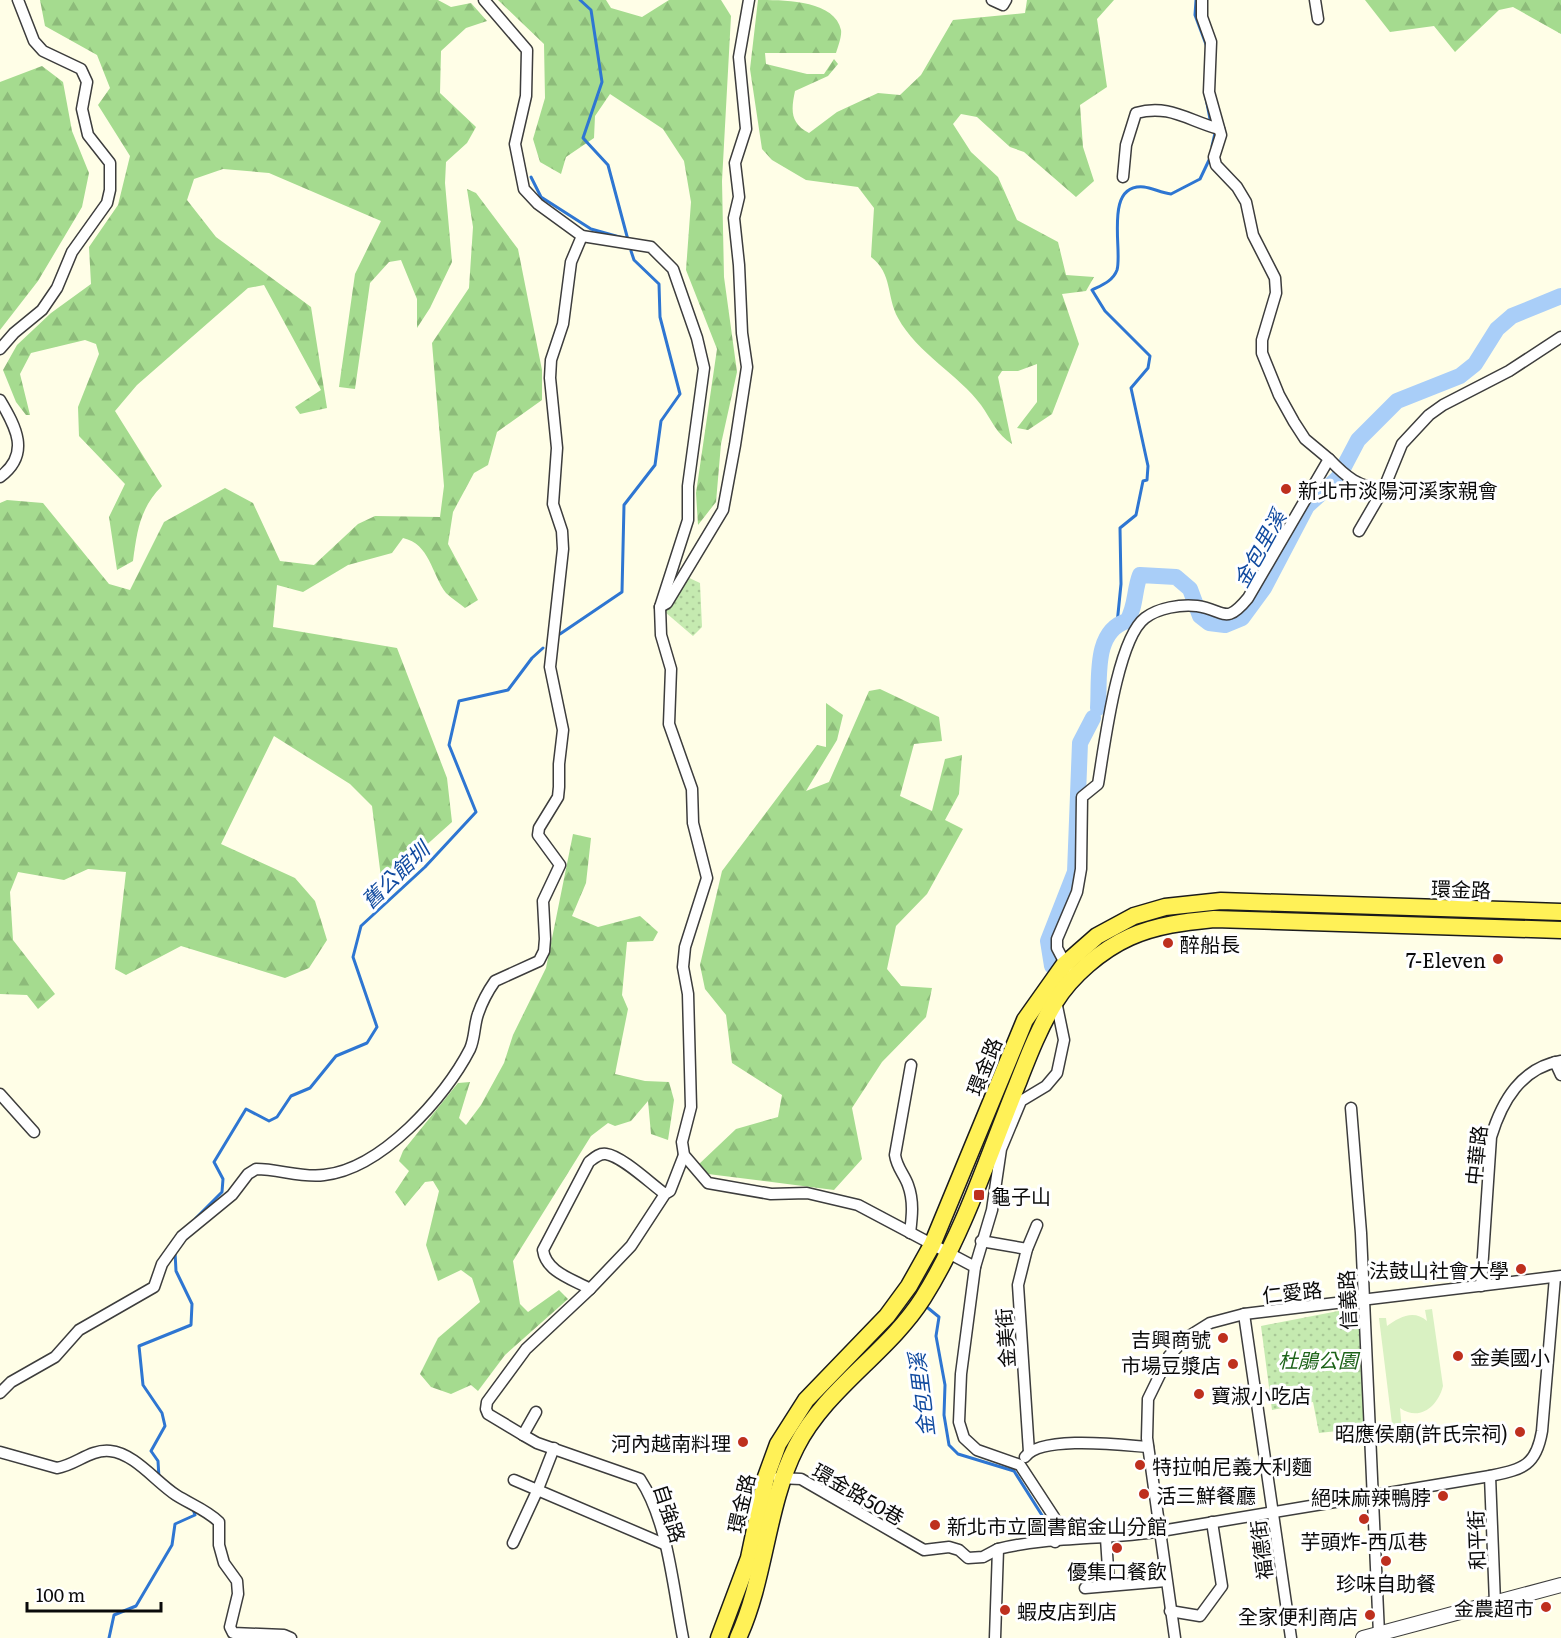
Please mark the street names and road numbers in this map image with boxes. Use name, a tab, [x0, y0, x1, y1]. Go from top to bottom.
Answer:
street label: 環金路	[1430, 872, 1492, 904]
street label: 環金路	[958, 1033, 1008, 1099]
street label: 中華路	[1457, 1124, 1493, 1186]
street label: 信義路	[1329, 1269, 1363, 1331]
street label: 仁愛路	[1261, 1273, 1323, 1309]
street label: 金美街	[987, 1307, 1021, 1369]
street label: 環金路50巷	[807, 1455, 911, 1531]
street label: 環金路	[719, 1470, 761, 1536]
street label: 自強路	[647, 1480, 695, 1546]
street label: 和平街	[1459, 1509, 1491, 1571]
street label: 福德街	[1241, 1518, 1279, 1582]

